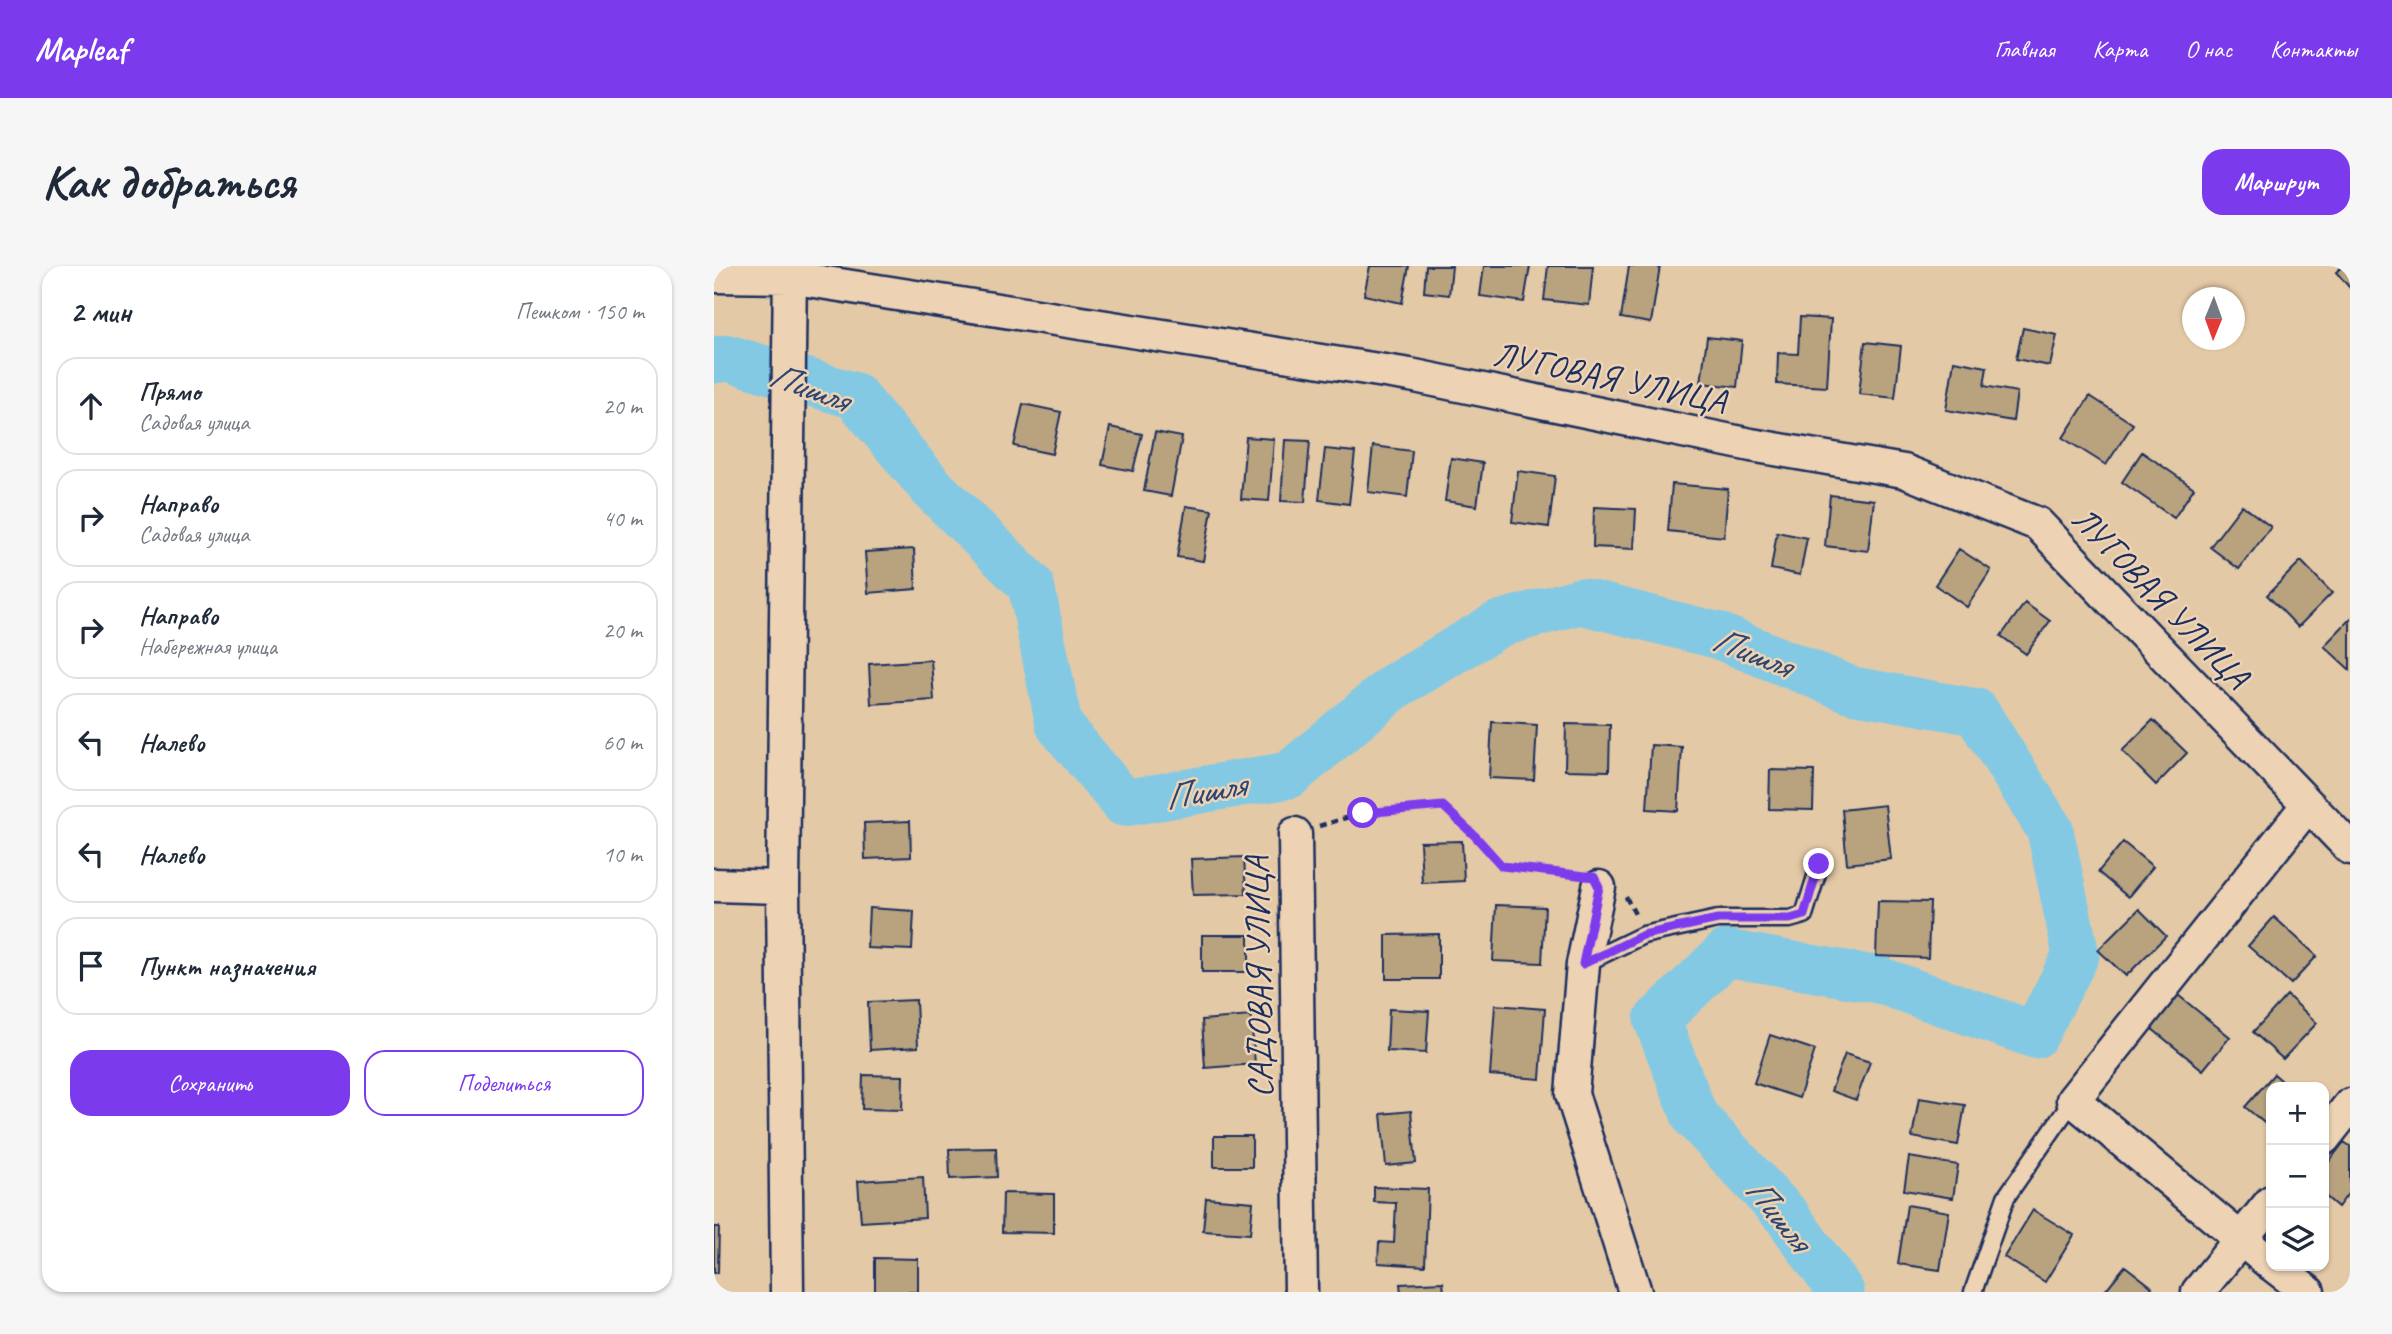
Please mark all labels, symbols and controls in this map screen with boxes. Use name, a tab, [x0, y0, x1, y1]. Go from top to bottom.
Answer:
text: Mapleaf	[35, 28, 127, 70]
text: Главная	[1994, 34, 2055, 64]
text: Карта	[2093, 34, 2147, 64]
text: О нас	[2185, 34, 2232, 64]
text: Контакты	[2270, 34, 2357, 64]
button: Маршрут	[2202, 149, 2350, 215]
text: Как добраться	[42, 151, 295, 213]
north arrow	[2182, 287, 2245, 350]
text: 2 мин	[70, 293, 131, 331]
text: Пешком · 150 m	[516, 297, 644, 326]
street label: ЛУГОВАЯ УЛИЦА	[1489, 331, 1732, 424]
water label: Пишля	[763, 351, 861, 425]
text: Прямо	[139, 375, 201, 408]
icon: ahead	[72, 387, 110, 425]
text: 20 m	[603, 392, 642, 421]
text: Садовая улица	[139, 408, 249, 437]
text: Направо	[139, 487, 218, 520]
street label: ЛУГОВАЯ УЛИЦА	[2062, 497, 2260, 699]
icon: right	[72, 499, 110, 537]
text: 40 m	[603, 504, 642, 533]
text: Садовая улица	[139, 520, 249, 549]
text: Направо	[139, 599, 218, 632]
icon: right	[72, 611, 110, 649]
water label: Пишля	[1706, 615, 1804, 690]
text: 20 m	[603, 616, 642, 645]
text: Набережная улица	[139, 632, 277, 661]
icon: left	[72, 723, 110, 761]
text: Налево	[139, 726, 205, 759]
text: 60 m	[603, 728, 642, 757]
water label: Пишля	[1160, 759, 1254, 821]
route start	[1347, 797, 1378, 828]
icon: left	[72, 835, 110, 873]
text: Налево	[139, 838, 205, 871]
text: 10 m	[603, 840, 642, 869]
route end	[1803, 848, 1834, 879]
street label: САДОВАЯ УЛИЦА	[1234, 855, 1283, 1098]
icon: arrive	[72, 947, 110, 985]
text: Пункт назначения	[139, 950, 315, 983]
button: Сохранить	[70, 1050, 350, 1116]
button: Поделиться	[364, 1050, 644, 1116]
map controls	[2266, 1082, 2329, 1271]
button: +	[2266, 1082, 2329, 1145]
button: −	[2266, 1145, 2329, 1208]
water label: Пишля	[1735, 1167, 1826, 1264]
button: layers	[2266, 1208, 2329, 1271]

